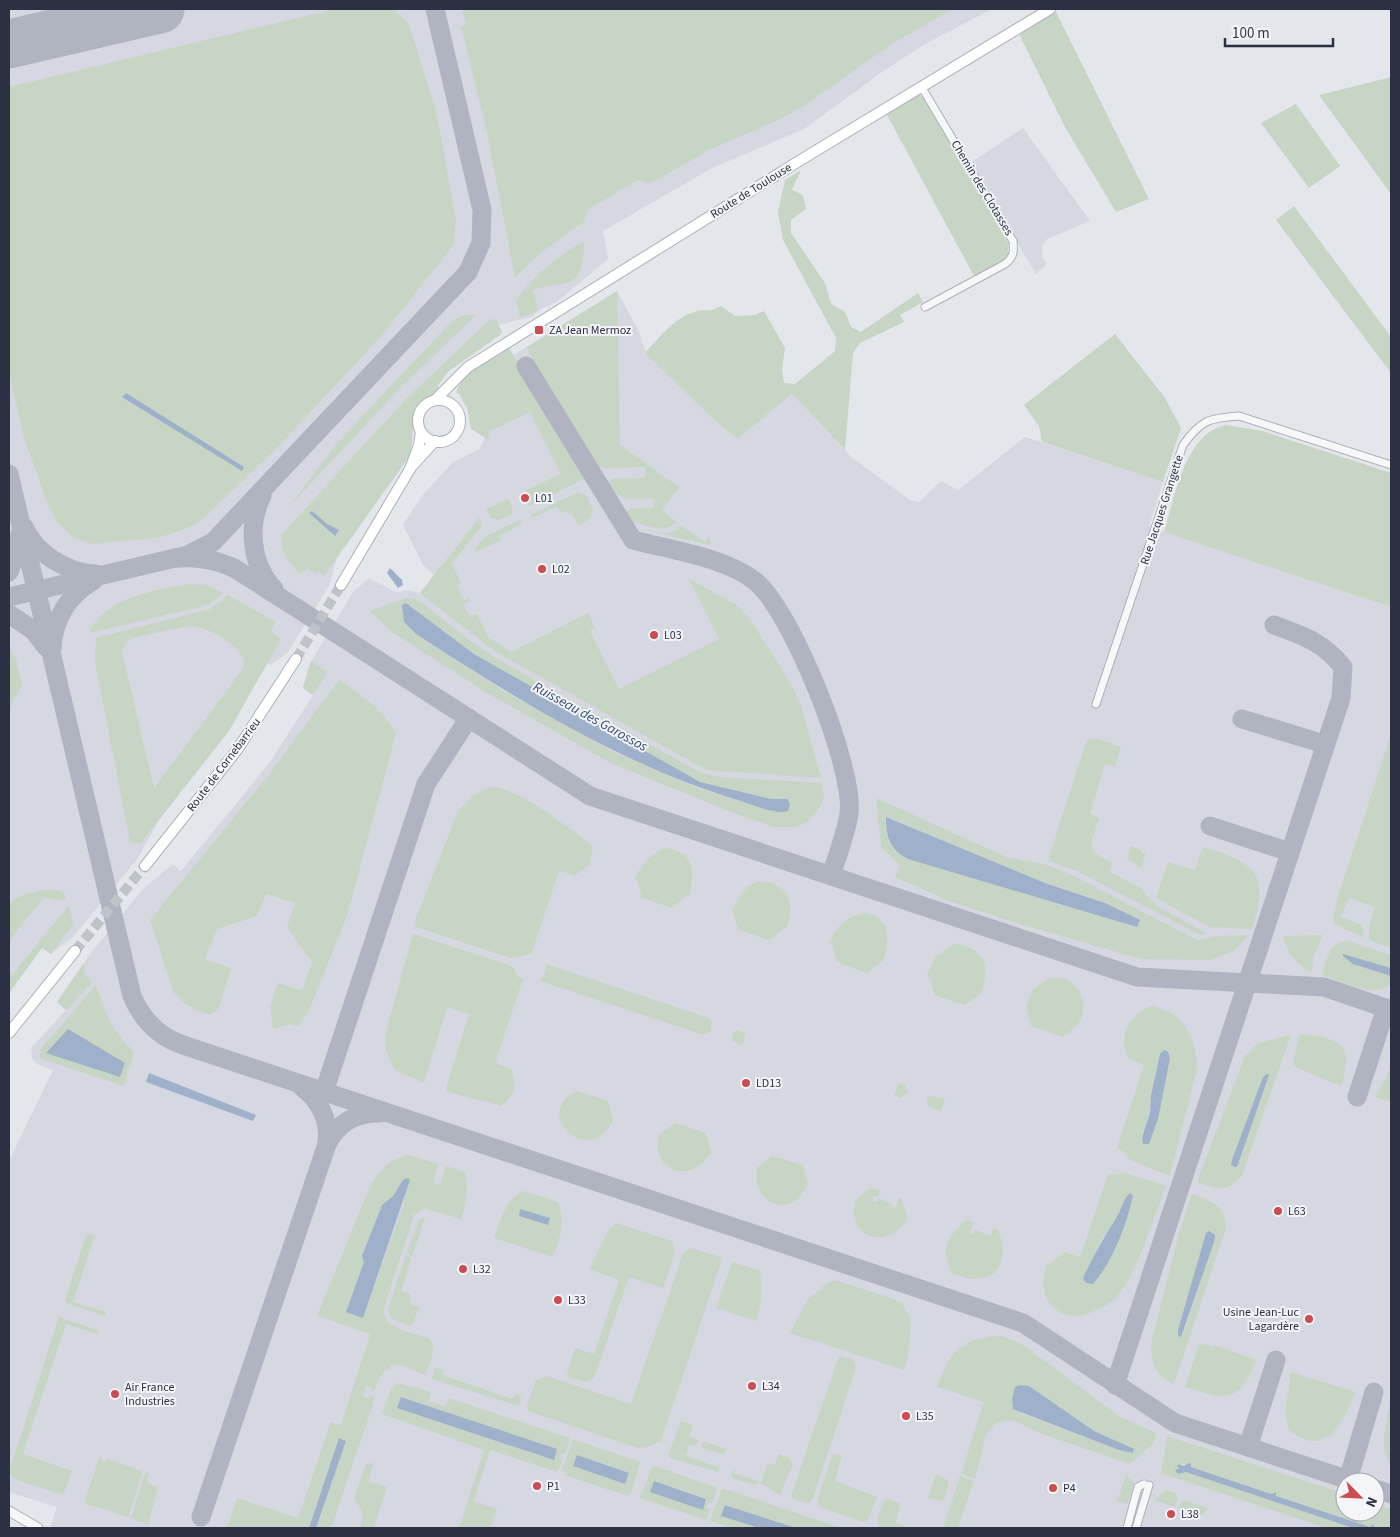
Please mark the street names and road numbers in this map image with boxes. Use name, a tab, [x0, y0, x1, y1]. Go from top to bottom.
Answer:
street label: Chemin des Clotasses	[947, 137, 1017, 239]
street label: Route de Toulouse	[707, 159, 795, 223]
street label: Rue Jacques Grangette	[1136, 453, 1188, 567]
street label: Route de Cornebarrieu	[183, 715, 265, 815]

